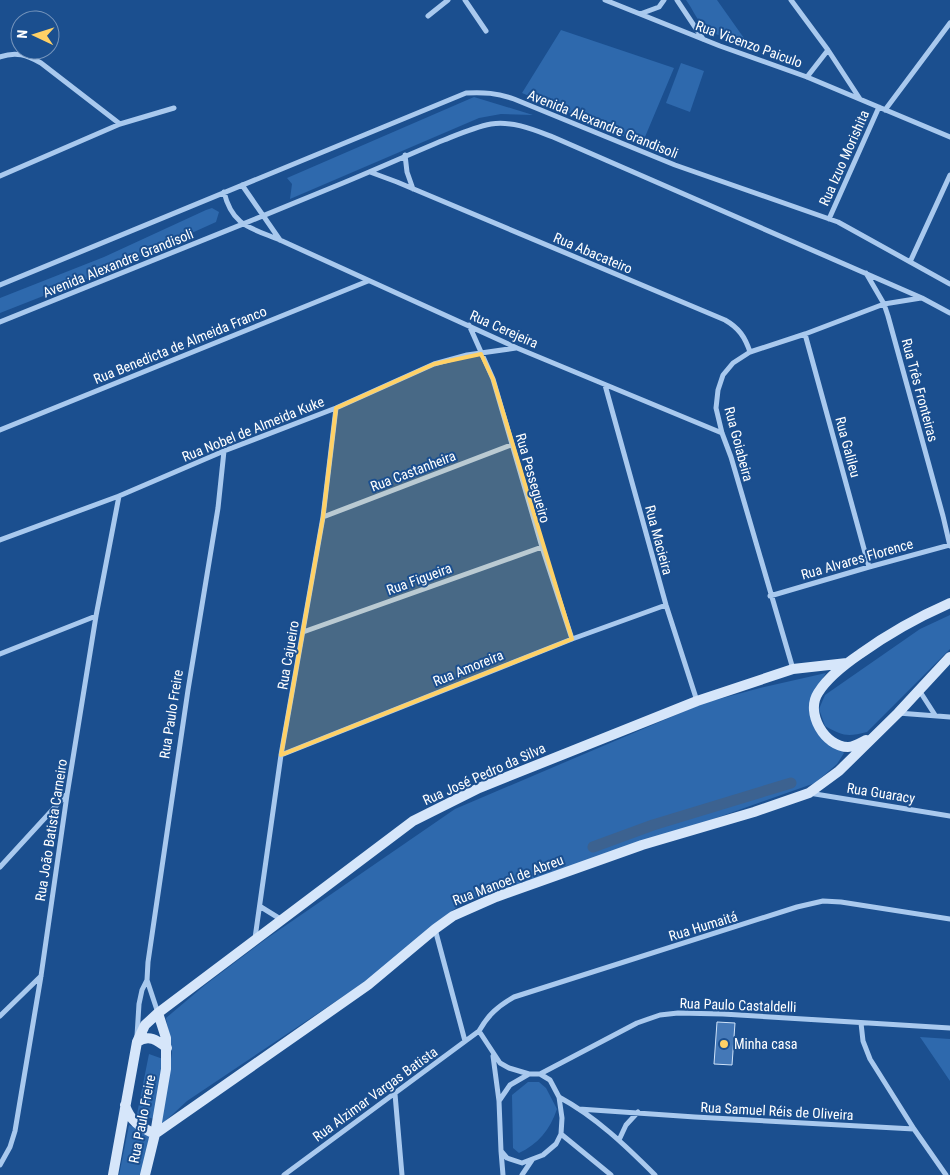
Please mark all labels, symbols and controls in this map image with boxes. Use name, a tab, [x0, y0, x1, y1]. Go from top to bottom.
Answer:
north arrow	[10, 10, 60, 60]
street label: Rua Vicenzo Paiculo	[693, 17, 805, 71]
text: N	[14, 29, 30, 39]
street label: Avenida Alexandre Grandisoli	[525, 86, 681, 162]
street label: Rua Izuo Morishita	[816, 108, 872, 208]
street label: Avenida Alexandre Grandisoli	[40, 225, 196, 301]
street label: Rua Abacateiro	[551, 229, 635, 277]
street label: Rua Benedicta de Almeida Franco	[91, 303, 269, 387]
street label: Rua Cerejeira	[467, 307, 541, 351]
street label: Rua Três Fronteiras	[899, 337, 941, 443]
street label: Rua Nobel de Almeida Kuke	[180, 393, 327, 465]
street label: Rua Goiabeira	[721, 405, 757, 483]
street label: Rua Galileu	[832, 415, 864, 479]
street label: Rua Pessegueiro	[513, 431, 553, 525]
street label: Rua Castanheira	[368, 447, 458, 495]
street label: Rua Macieira	[642, 503, 676, 577]
street label: Rua Alvares Florence	[799, 535, 915, 583]
street label: Rua Figueira	[384, 560, 454, 598]
street label: Rua Cajueiro	[274, 619, 302, 691]
street label: Rua Amoreira	[431, 647, 505, 689]
street label: Rua Paulo Freire	[156, 668, 186, 760]
street label: Rua José Pedro da Silva	[420, 740, 548, 808]
street label: Rua João Batista Carneiro	[32, 758, 70, 902]
street label: Rua Guaracy	[846, 780, 916, 806]
street label: Rua Manoel de Abreu	[450, 852, 566, 908]
street label: Rua Humaitá	[667, 908, 739, 944]
street label: Rua Paulo Castaldelli	[679, 995, 797, 1015]
place label: Minha casa	[734, 1036, 798, 1052]
marker: Minha casa	[718, 1038, 730, 1050]
street label: Rua Alzimar Vargas Batista	[310, 1043, 440, 1145]
street label: Rua Paulo Freire	[126, 1073, 159, 1165]
street label: Rua Samuel Réis de Oliveira	[700, 1099, 854, 1123]

